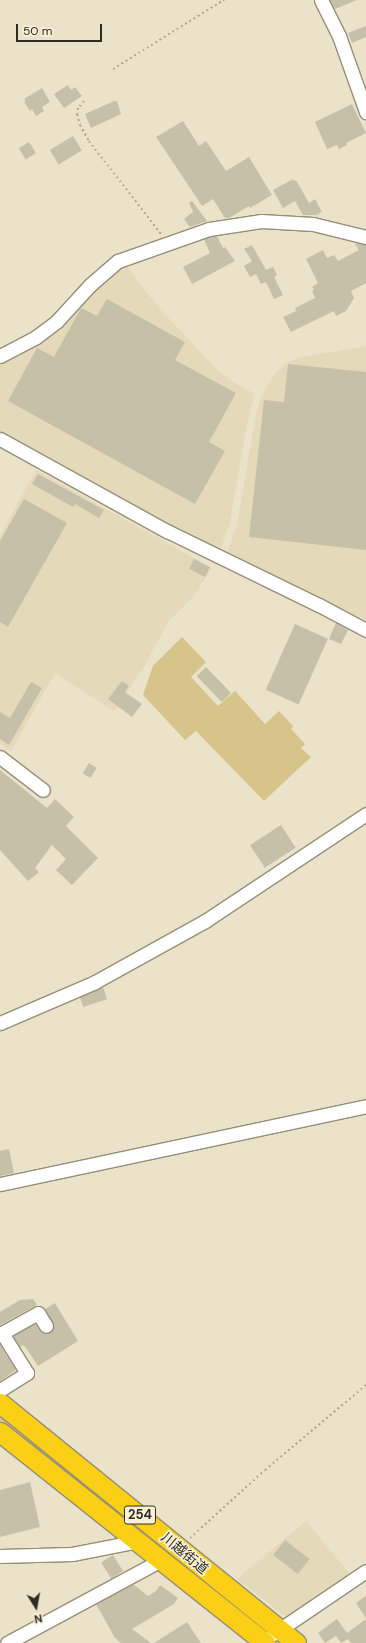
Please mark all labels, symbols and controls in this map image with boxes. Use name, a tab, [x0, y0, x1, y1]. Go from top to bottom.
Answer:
scale bar	[18, 16, 104, 42]
text: 50 m	[23, 23, 52, 39]
road number: 254	[123, 1504, 157, 1526]
street label: 川越街道	[158, 1529, 212, 1577]
north arrow	[16, 1587, 56, 1627]
text: N	[33, 1611, 44, 1626]

